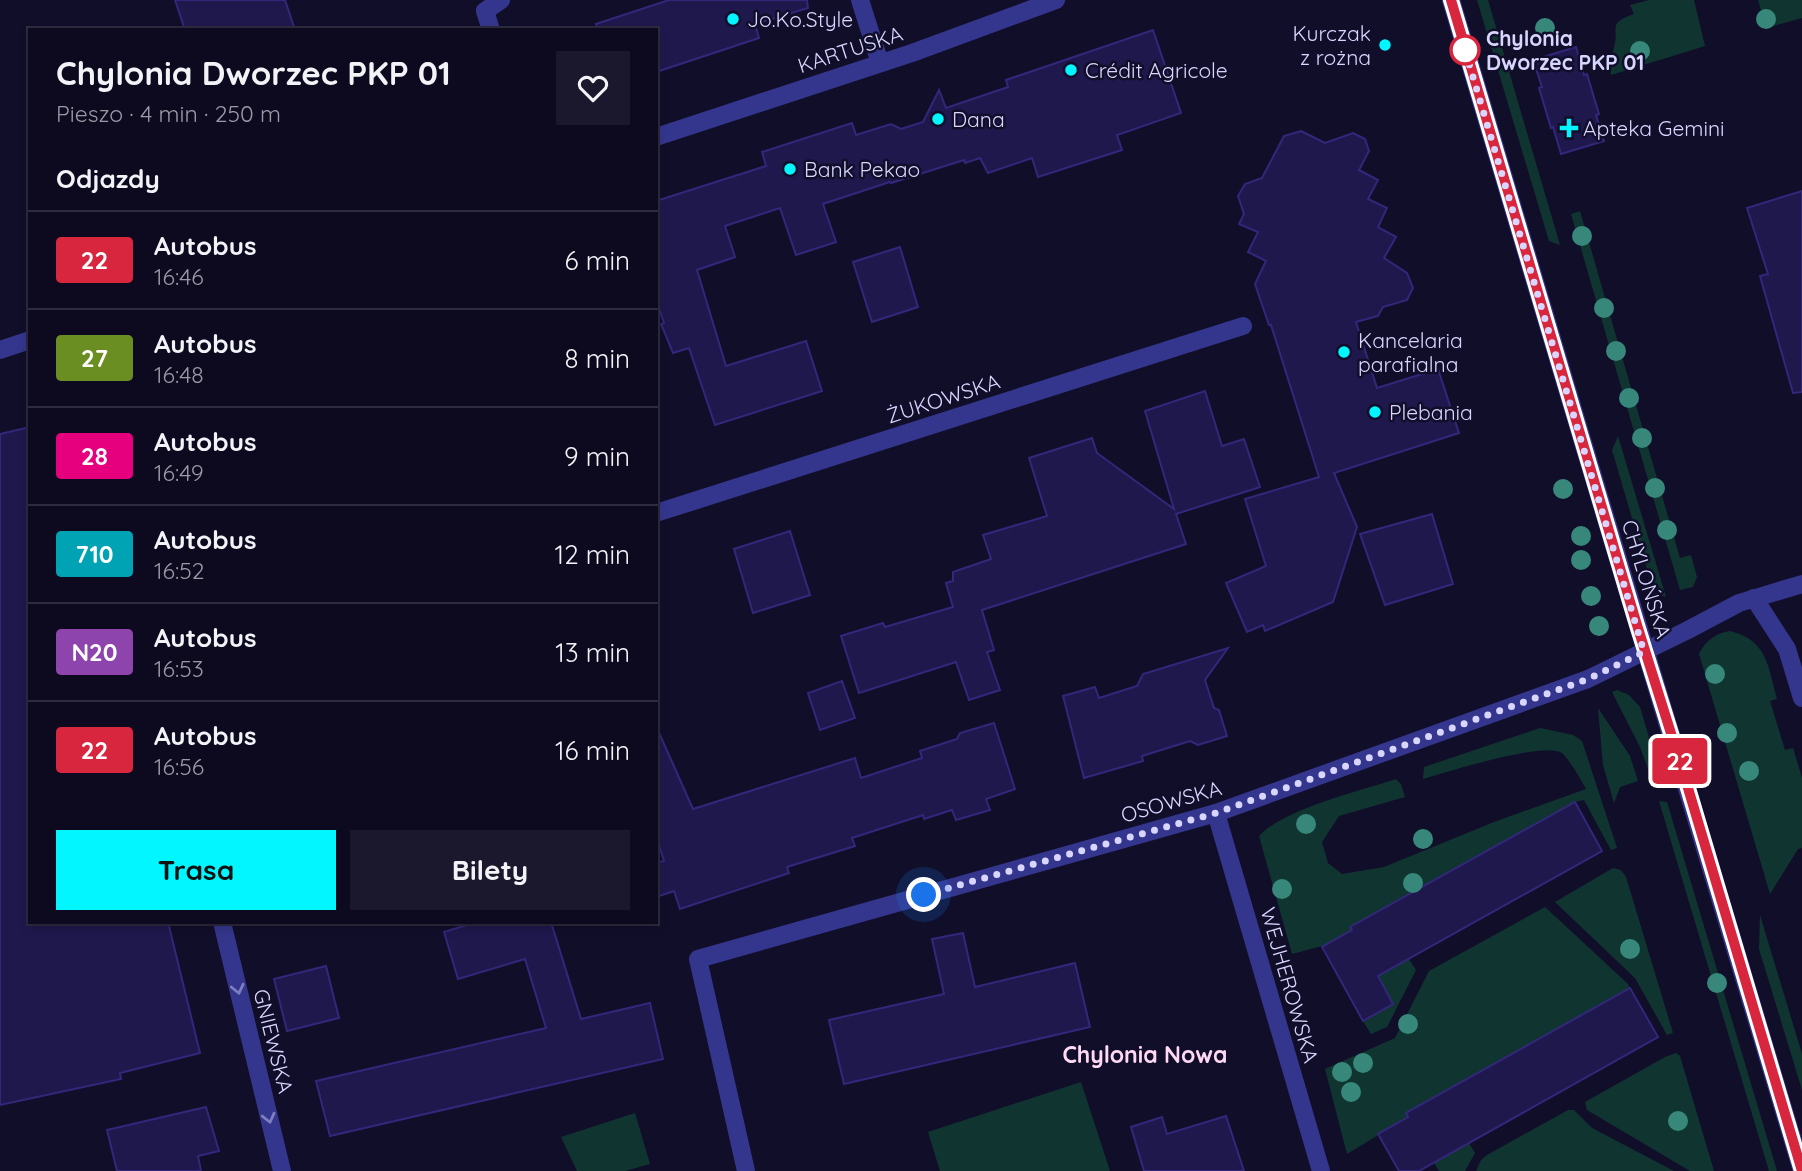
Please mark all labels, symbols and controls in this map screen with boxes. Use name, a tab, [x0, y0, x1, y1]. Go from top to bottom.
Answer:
place label: Jo.Ko.Style	[747, 6, 853, 32]
marker: Jo.Ko.Style	[725, 11, 741, 27]
street label: KARTUSKA	[794, 20, 906, 78]
place label: Kurczak z rożna	[1293, 20, 1371, 70]
place label: Chylonia Dworzec PKP 01	[1486, 25, 1645, 75]
marker: Chylonia Dworzec PKP 01	[1450, 35, 1480, 65]
marker: Kurczak z rożna	[1377, 37, 1393, 53]
button: heart	[556, 51, 630, 125]
text: Chylonia Dworzec PKP 01	[56, 52, 451, 93]
place label: Crédit Agricole	[1085, 57, 1228, 83]
marker: Crédit Agricole	[1063, 62, 1079, 78]
text: Pieszo · 4 min · 250 m	[56, 99, 281, 128]
place label: Dana	[952, 106, 1005, 132]
marker: Dana	[930, 111, 946, 127]
place label: Apteka Gemini	[1583, 115, 1725, 141]
marker: Apteka Gemini	[1561, 120, 1577, 136]
place label: Bank Pekao	[804, 156, 920, 182]
marker: Bank Pekao	[782, 161, 798, 177]
text: Odjazdy	[56, 162, 160, 195]
text: Autobus	[154, 229, 256, 262]
text: 6 min	[565, 244, 630, 277]
text: 22	[81, 245, 108, 275]
text: 16:46	[154, 262, 204, 291]
text: Autobus	[154, 327, 256, 360]
place label: Kancelaria parafialna	[1358, 327, 1463, 377]
text: 8 min	[565, 342, 630, 375]
text: 27	[81, 343, 108, 373]
marker: Kancelaria parafialna	[1336, 344, 1352, 360]
text: 16:48	[154, 360, 204, 389]
street label: ŻUKOWSKA	[883, 367, 1003, 429]
place label: Plebania	[1389, 399, 1473, 425]
marker: Plebania	[1367, 404, 1383, 420]
text: Autobus	[154, 425, 256, 458]
text: 9 min	[564, 440, 630, 473]
text: 28	[81, 441, 108, 471]
text: 16:49	[154, 458, 204, 487]
street label: CHYLOŃSKA	[1617, 517, 1677, 641]
text: Autobus	[154, 523, 256, 556]
text: 12 min	[555, 538, 630, 571]
text: 710	[75, 539, 114, 569]
text: 16:52	[154, 556, 204, 585]
text: Autobus	[154, 621, 256, 654]
text: 13 min	[555, 636, 630, 669]
text: N20	[71, 637, 118, 667]
text: 16:53	[154, 654, 204, 683]
text: Autobus	[154, 719, 256, 752]
text: 16 min	[555, 734, 630, 767]
text: 22	[81, 735, 108, 765]
line badge: 22	[1648, 738, 1712, 784]
text: 22	[1666, 746, 1694, 776]
text: 16:56	[154, 752, 204, 781]
street label: OSOWSKA	[1118, 774, 1224, 828]
button: Trasa	[56, 830, 336, 910]
button: Bilety	[350, 830, 630, 910]
your location	[906, 877, 941, 912]
street label: WEJHEROWSKA	[1255, 904, 1325, 1066]
one-way arrow	[230, 983, 244, 995]
street label: GNIEWSKA	[248, 986, 300, 1096]
district label: Chylonia Nowa	[1062, 1040, 1228, 1069]
one-way arrow	[261, 1112, 275, 1124]

